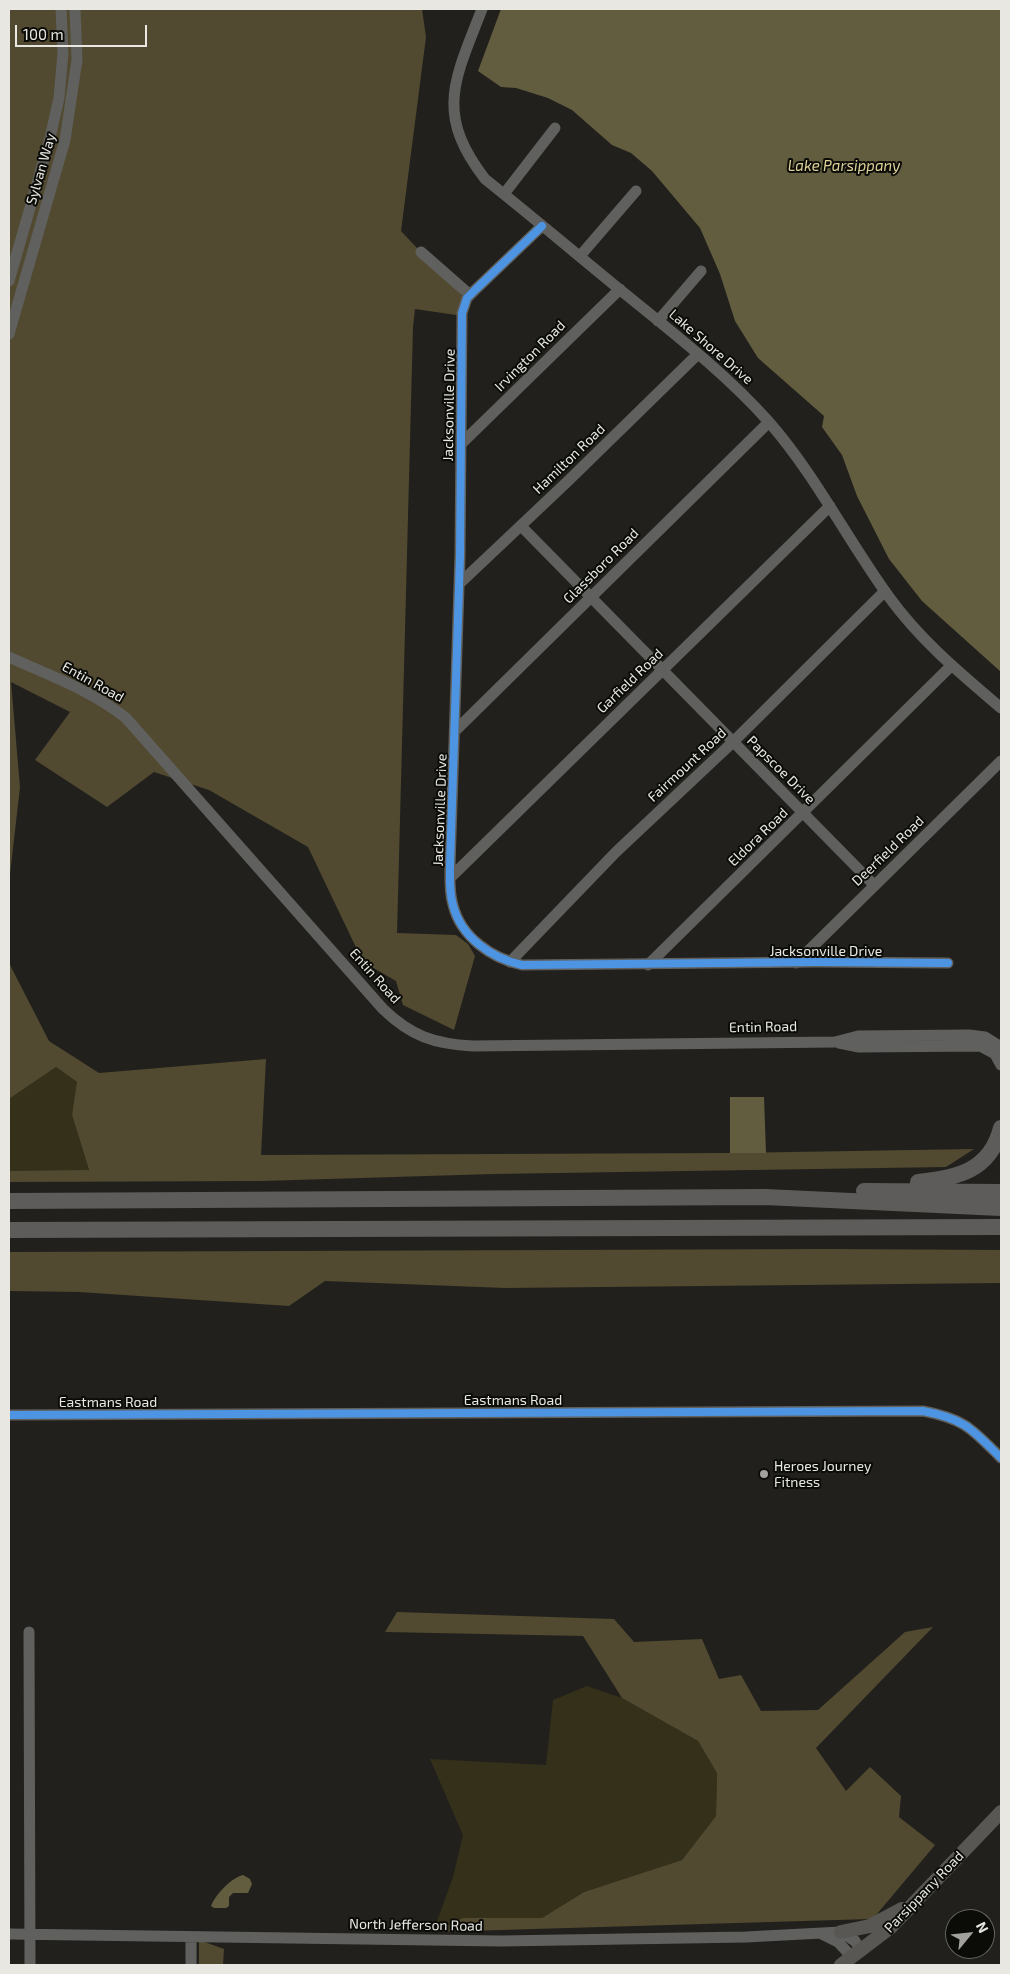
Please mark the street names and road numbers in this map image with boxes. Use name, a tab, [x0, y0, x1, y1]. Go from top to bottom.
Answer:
street label: Sylvan Way	[23, 131, 59, 207]
street label: Lake Shore Drive	[666, 306, 756, 388]
street label: Irvington Road	[491, 317, 569, 395]
street label: Jacksonville Drive	[440, 349, 458, 461]
street label: Hamilton Road	[529, 420, 609, 498]
street label: Glassboro Road	[560, 525, 642, 607]
street label: Garfield Road	[593, 645, 667, 717]
street label: Entin Road	[59, 658, 127, 706]
street label: Fairmount Road	[644, 724, 730, 806]
street label: Papscoe Drive	[743, 732, 819, 808]
street label: Jacksonville Drive	[430, 753, 450, 867]
street label: Eldora Road	[725, 804, 791, 870]
street label: Deerfield Road	[849, 812, 927, 890]
street label: Jacksonville Drive	[770, 943, 882, 959]
street label: Entin Road	[346, 945, 404, 1007]
street label: Entin Road	[729, 1018, 797, 1036]
street label: Eastmans Road	[464, 1392, 562, 1408]
street label: Eastmans Road	[59, 1394, 157, 1410]
street label: Parsippany Road	[881, 1848, 967, 1936]
street label: North Jefferson Road	[349, 1915, 483, 1935]

